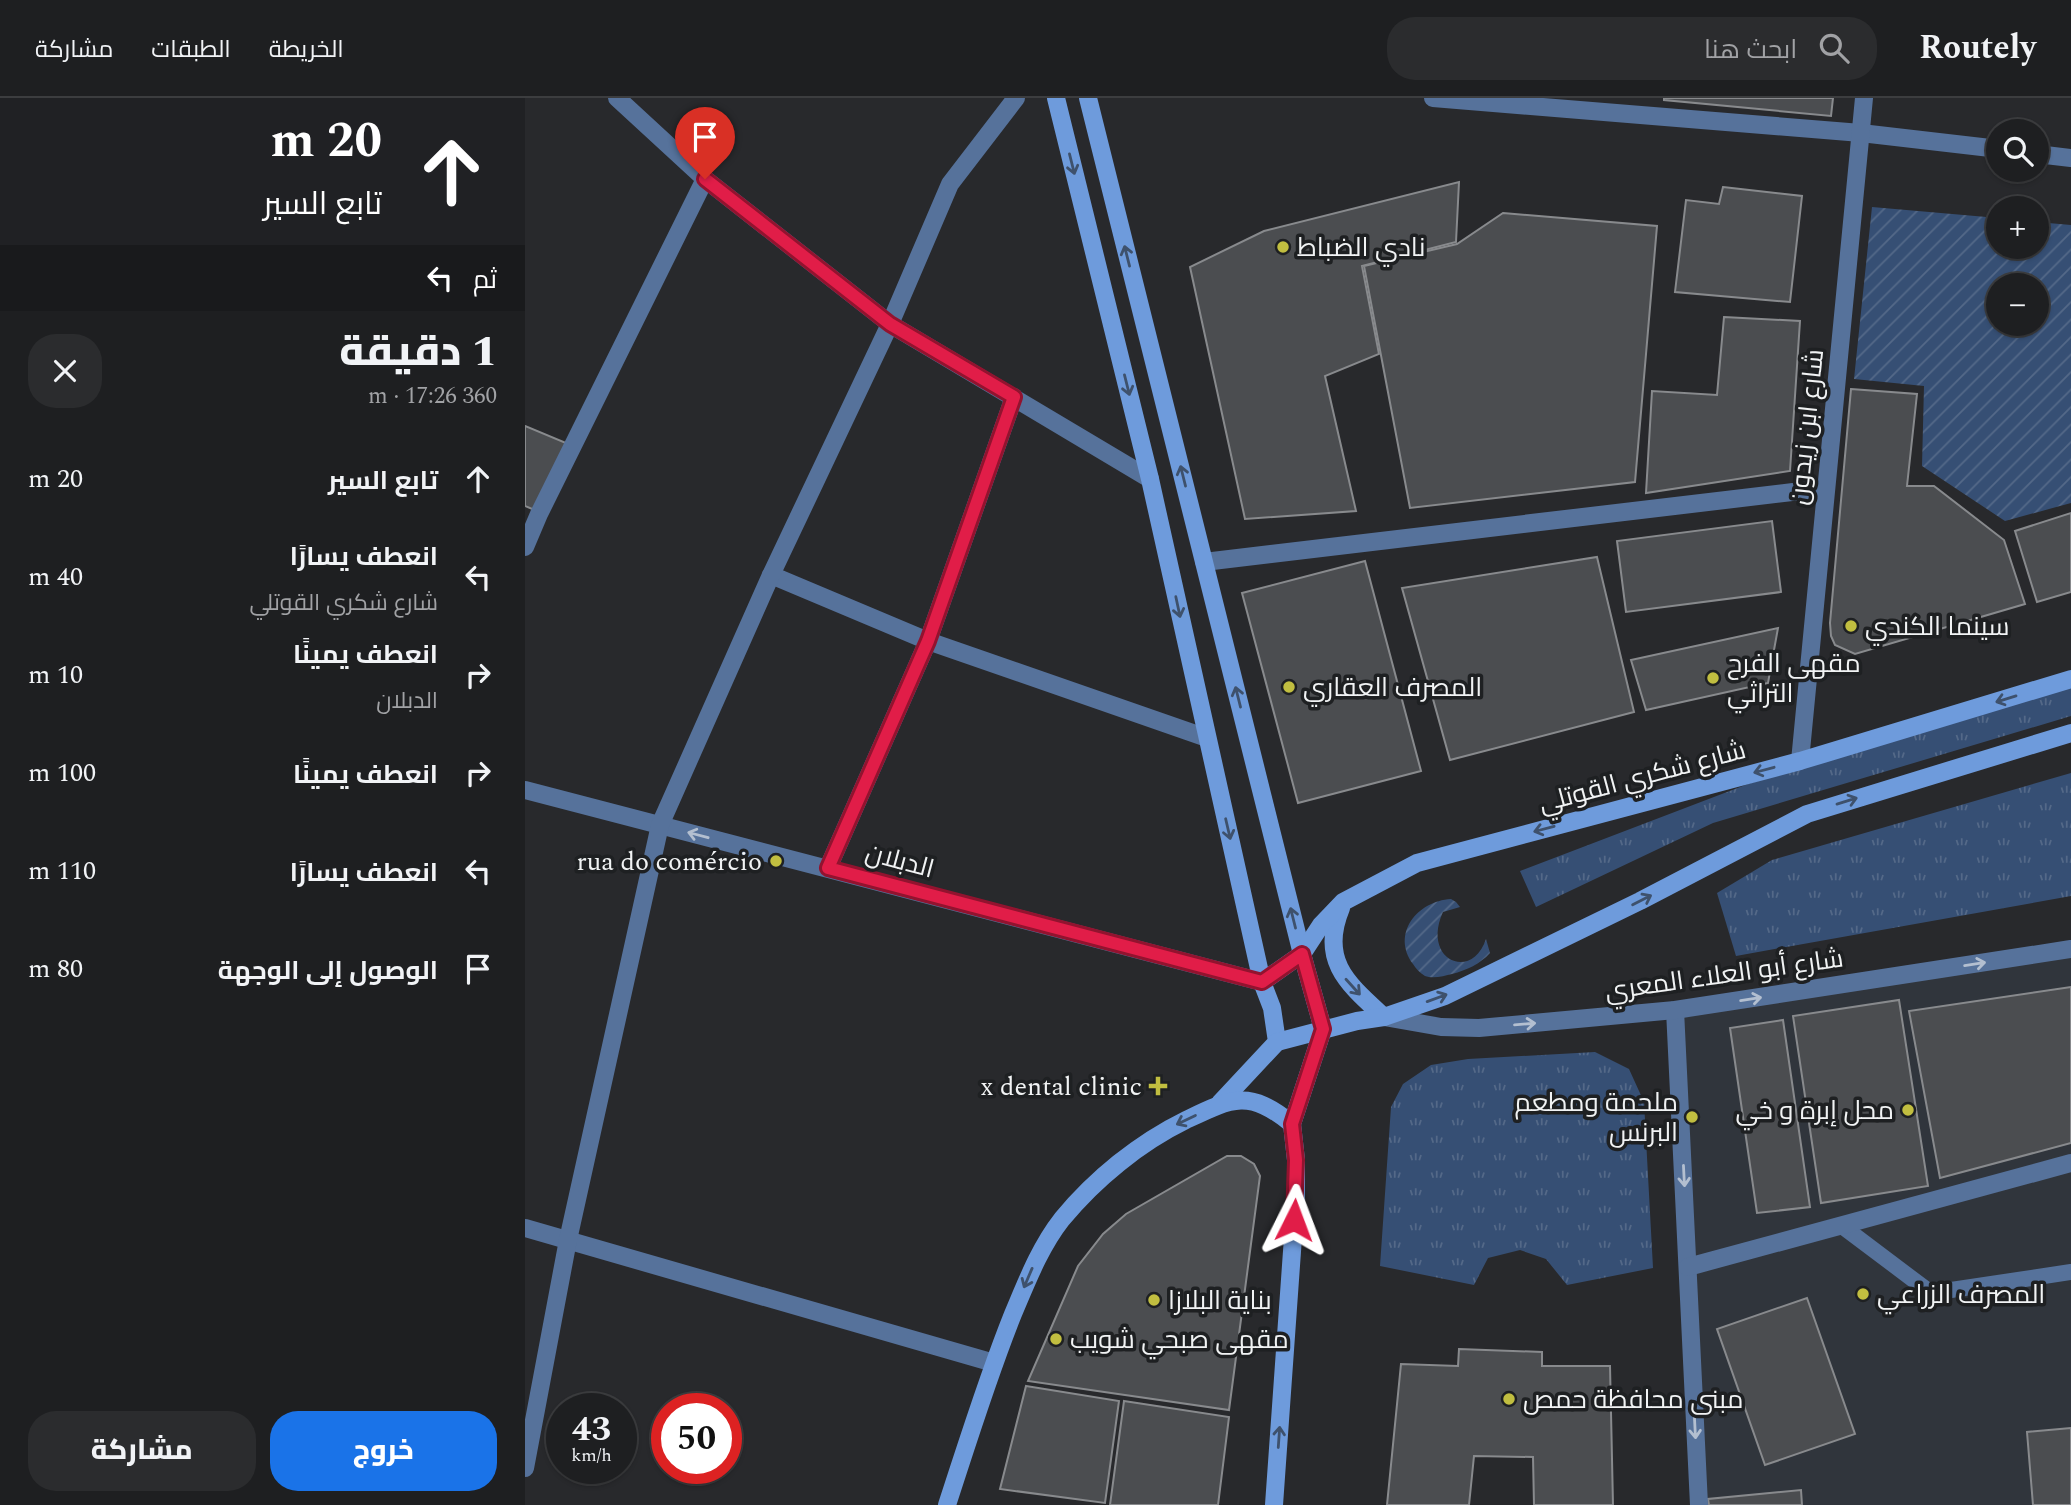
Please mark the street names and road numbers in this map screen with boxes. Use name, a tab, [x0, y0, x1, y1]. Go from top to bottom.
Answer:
street label: شارع ابن زيدون	[1779, 347, 1835, 507]
street label: شارع شكري القوتلي	[1534, 730, 1750, 824]
street label: الدبلان	[861, 833, 939, 889]
street label: شارع أبو العلاء المعري	[1602, 938, 1846, 1012]

